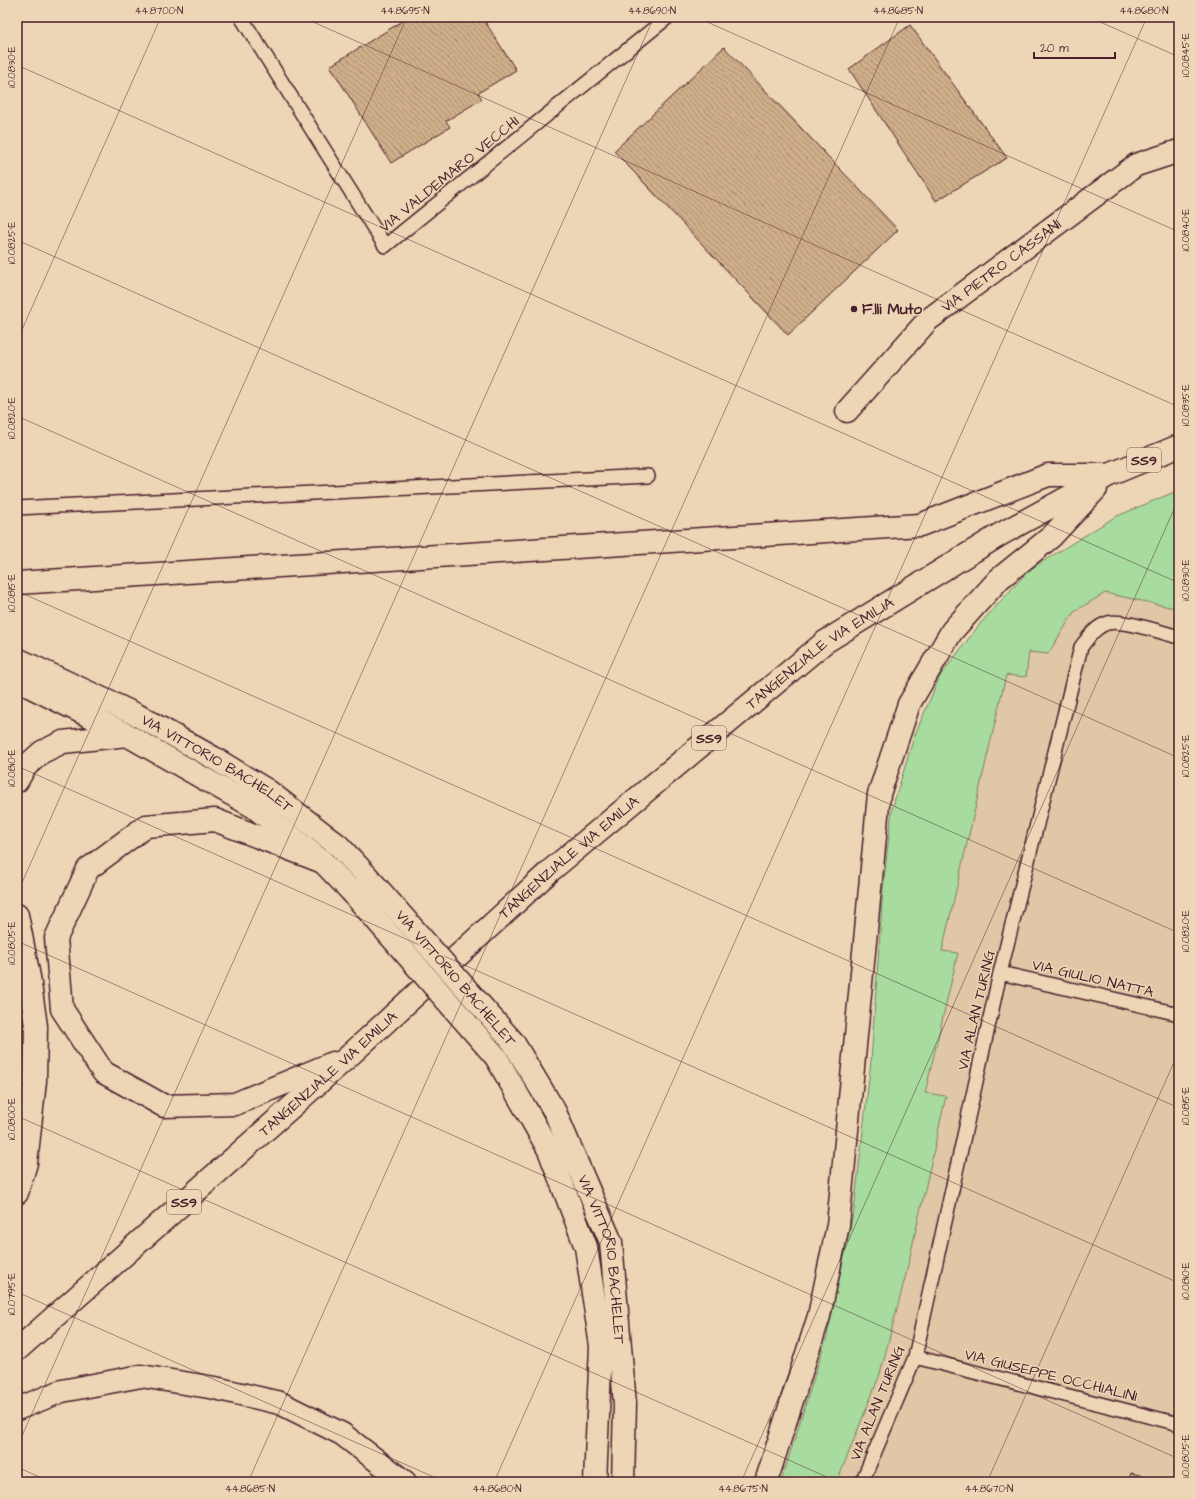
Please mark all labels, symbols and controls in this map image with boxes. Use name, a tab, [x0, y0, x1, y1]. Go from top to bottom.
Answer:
text: 44.8700°N	[135, 4, 183, 18]
text: 44.8695°N	[380, 4, 430, 18]
text: 44.8690°N	[628, 4, 676, 18]
text: 44.8685°N	[873, 4, 923, 18]
text: 44.8680°N	[1119, 4, 1169, 18]
text: 10.0845°E	[1179, 33, 1193, 77]
scale bar	[1034, 34, 1115, 60]
text: 20 m	[1040, 40, 1069, 57]
text: 10.0830°E	[5, 46, 19, 88]
street label: VIA VALDEMARO VECCHI	[375, 111, 524, 238]
text: 10.0840°E	[1179, 208, 1193, 252]
street label: VIA PIETRO CASSANI	[937, 214, 1066, 318]
text: 10.0825°E	[5, 222, 19, 264]
place label: F.lli Muto	[862, 299, 923, 320]
marker: F.lli Muto	[849, 304, 859, 314]
text: 10.0835°E	[1179, 384, 1193, 426]
text: 10.0820°E	[5, 397, 19, 439]
road number: SS9	[1127, 448, 1161, 472]
text: 10.0830°E	[1179, 559, 1193, 601]
text: 10.0815°E	[5, 574, 19, 612]
street label: TANGENZIALE VIA EMILIA	[742, 592, 899, 715]
street label: VIA VITTORIO BACHELET	[137, 709, 298, 818]
road number: SS9	[692, 726, 726, 750]
text: 10.0825°E	[1179, 735, 1193, 777]
text: 10.0810°E	[5, 749, 19, 787]
street label: TANGENZIALE VIA EMILIA	[494, 791, 644, 924]
street label: VIA VITTORIO BACHELET	[391, 906, 521, 1051]
text: 10.0820°E	[1179, 910, 1193, 952]
text: 10.0805°E	[5, 921, 19, 965]
street label: VIA ALAN TURING	[952, 947, 1001, 1072]
street label: VIA GIULIO NATTA	[1030, 954, 1156, 1003]
street label: TANGENZIALE VIA EMILIA	[255, 1006, 402, 1142]
text: 10.0815°E	[1179, 1087, 1193, 1125]
text: 10.0800°E	[5, 1098, 19, 1140]
street label: VIA VITTORIO BACHELET	[572, 1172, 630, 1345]
road number: SS9	[167, 1190, 201, 1214]
text: 10.0810°E	[1179, 1262, 1193, 1300]
text: 10.0795°E	[5, 1273, 19, 1315]
street label: VIA ALAN TURING	[845, 1342, 910, 1464]
street label: VIA GIUSEPPE OCCHIALINI	[962, 1344, 1140, 1407]
text: 10.0805°E	[1179, 1434, 1193, 1478]
text: 44.8685°N	[225, 1482, 275, 1496]
text: 44.8680°N	[472, 1482, 522, 1496]
text: 44.8675°N	[718, 1482, 768, 1496]
text: 44.8670°N	[965, 1482, 1013, 1496]

